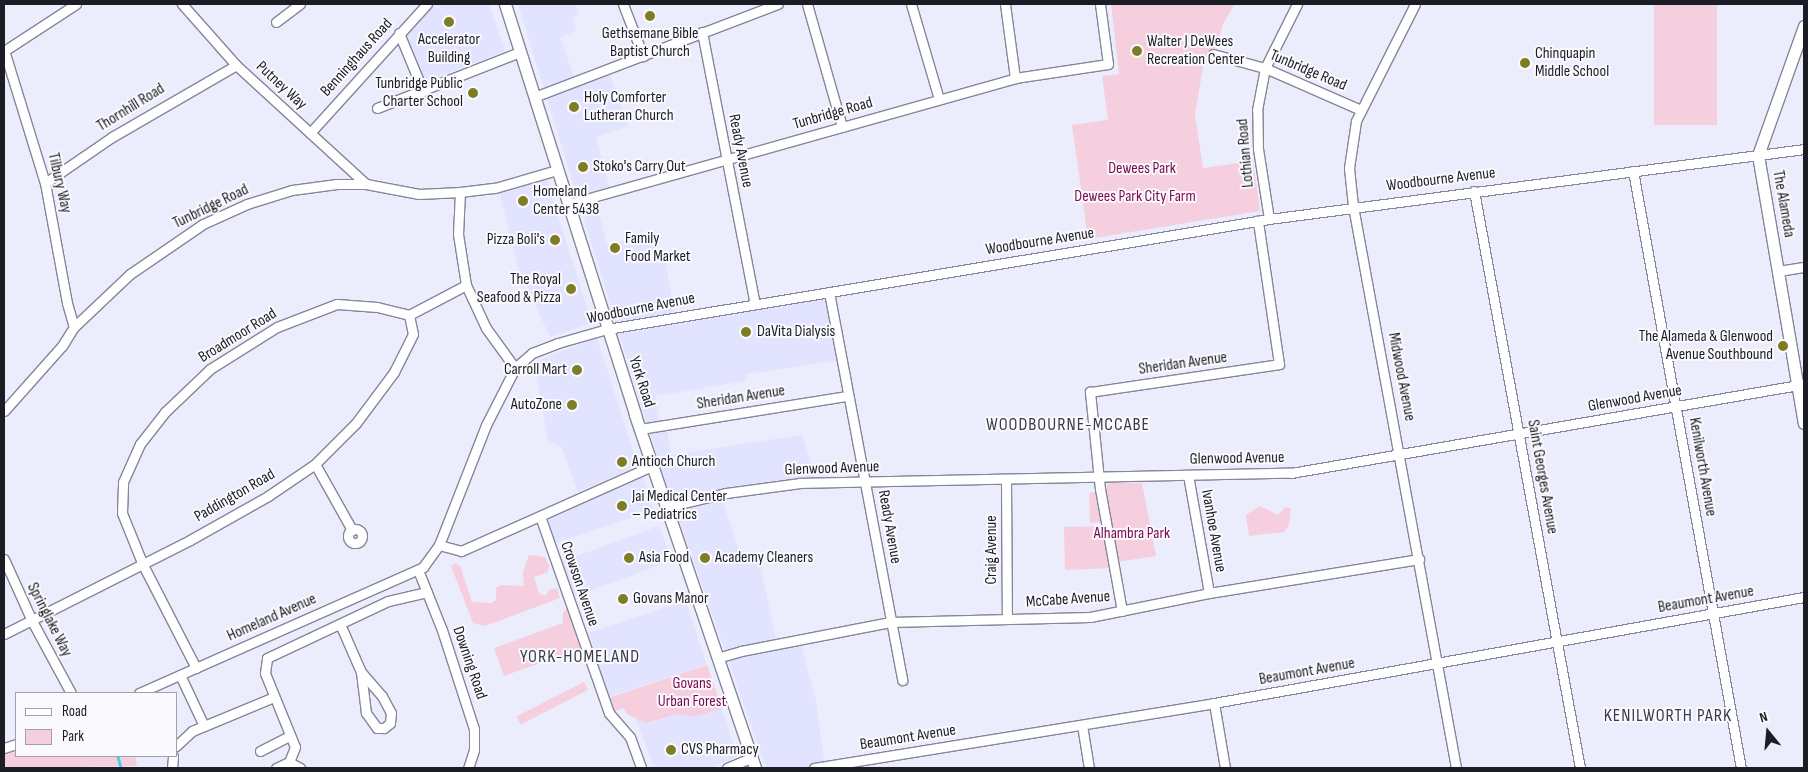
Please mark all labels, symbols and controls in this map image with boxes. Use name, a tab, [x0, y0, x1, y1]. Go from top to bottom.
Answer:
marker: Gethsemane Bible Baptist Church	[644, 10, 656, 22]
street label: Benninghaus Road	[317, 15, 397, 101]
marker: Accelerator Building	[443, 16, 455, 28]
place label: Gethsemane Bible Baptist Church	[602, 24, 698, 62]
place label: Accelerator Building	[418, 30, 480, 68]
place label: Walter J DeWees Recreation Center	[1147, 32, 1245, 70]
place label: Chinquapin Middle School	[1535, 44, 1609, 82]
marker: Walter J DeWees Recreation Center	[1131, 45, 1143, 57]
street label: Tunbridge Road	[1267, 46, 1349, 96]
marker: Chinquapin Middle School	[1519, 57, 1531, 69]
street label: Putney Way	[252, 58, 310, 114]
place label: Tunbridge Public Charter School	[375, 74, 463, 112]
street label: Thornhill Road	[94, 80, 168, 136]
marker: Tunbridge Public Charter School	[467, 87, 479, 99]
place label: Holy Comforter Lutheran Church	[584, 88, 674, 126]
street label: Tunbridge Road	[791, 94, 875, 134]
marker: Holy Comforter Lutheran Church	[568, 101, 580, 113]
street label: Ready Avenue	[723, 113, 757, 189]
street label: Lothian Road	[1233, 118, 1259, 188]
street label: Tilbury Way	[43, 151, 75, 215]
place label: Stoko's Carry Out	[593, 157, 686, 177]
park label: Dewees Park	[1108, 159, 1176, 179]
marker: Stoko's Carry Out	[577, 161, 589, 173]
street label: Woodbourne Avenue	[1385, 164, 1497, 196]
street label: The Alameda	[1768, 169, 1798, 239]
street label: Tunbridge Road	[170, 180, 252, 234]
place label: Homeland Center 5438	[533, 182, 599, 220]
park label: Dewees Park City Farm	[1074, 187, 1196, 207]
marker: Homeland Center 5438	[517, 195, 529, 207]
street label: Woodbourne Avenue	[984, 224, 1096, 260]
place label: Family Food Market	[625, 229, 691, 267]
place label: Pizza Boli's	[487, 230, 545, 250]
marker: Pizza Boli's	[549, 234, 561, 246]
marker: Family Food Market	[609, 242, 621, 254]
place label: The Royal Seafood & Pizza	[477, 270, 561, 308]
marker: The Royal Seafood & Pizza	[565, 283, 577, 295]
street label: Woodbourne Avenue	[585, 289, 697, 329]
street label: Broadmoor Road	[195, 304, 281, 368]
place label: DaVita Dialysis	[757, 322, 835, 342]
marker: DaVita Dialysis	[739, 325, 753, 339]
place label: The Alameda & Glenwood Avenue Southbound	[1639, 327, 1773, 365]
street label: Midwood Avenue	[1383, 331, 1419, 423]
marker: The Alameda & Glenwood Avenue Southbound	[1777, 340, 1789, 352]
street label: Sheridan Avenue	[1138, 348, 1228, 380]
street label: York Road	[624, 354, 658, 410]
place label: Carroll Mart	[504, 360, 567, 380]
marker: Carroll Mart	[571, 364, 583, 376]
street label: Glenwood Avenue	[1587, 381, 1683, 417]
street label: Sheridan Avenue	[696, 382, 786, 414]
place label: AutoZone	[511, 395, 562, 415]
marker: AutoZone	[566, 399, 578, 411]
district label: WOODBOURNE-MCCABE	[984, 414, 1152, 436]
street label: Kenilworth Avenue	[1684, 416, 1720, 518]
street label: Saint Georges Avenue	[1522, 418, 1562, 536]
street label: Glenwood Avenue	[1189, 449, 1285, 469]
place label: Antioch Church	[632, 452, 715, 472]
marker: Antioch Church	[616, 456, 628, 468]
street label: Glenwood Avenue	[784, 458, 880, 480]
street label: Paddington Road	[191, 465, 279, 527]
place label: Jai Medical Center – Pediatrics	[632, 487, 727, 525]
street label: Ivanhoe Avenue	[1196, 488, 1230, 574]
street label: Ready Avenue	[873, 489, 905, 565]
marker: Jai Medical Center – Pediatrics	[616, 500, 628, 512]
street label: Craig Avenue	[982, 515, 1002, 585]
park label: Alhambra Park	[1094, 524, 1170, 544]
street label: Crowson Avenue	[556, 539, 602, 629]
place label: Asia Food	[639, 548, 689, 568]
place label: Academy Cleaners	[715, 548, 813, 568]
marker: Asia Food	[623, 552, 635, 564]
marker: Academy Cleaners	[699, 552, 711, 564]
street label: Springlake Way	[22, 580, 76, 660]
street label: Beaumont Avenue	[1657, 582, 1755, 618]
street label: McCabe Avenue	[1025, 587, 1111, 613]
place label: Govans Manor	[633, 589, 709, 609]
street label: Homeland Avenue	[224, 590, 320, 646]
marker: Govans Manor	[617, 593, 629, 605]
street label: Downing Road	[448, 624, 490, 702]
district label: YORK-HOMELAND	[518, 646, 642, 668]
street label: Beaumont Avenue	[1258, 654, 1356, 690]
park label: Govans Urban Forest	[658, 674, 726, 712]
legend	[15, 692, 178, 757]
text: Road	[62, 702, 87, 721]
district label: KENILWORTH PARK	[1602, 705, 1734, 727]
north arrow	[1743, 707, 1793, 757]
text: N	[1757, 708, 1770, 726]
street label: Beaumont Avenue	[859, 721, 957, 755]
text: Park	[62, 727, 84, 746]
place label: CVS Pharmacy	[681, 740, 759, 760]
marker: CVS Pharmacy	[665, 744, 677, 756]

